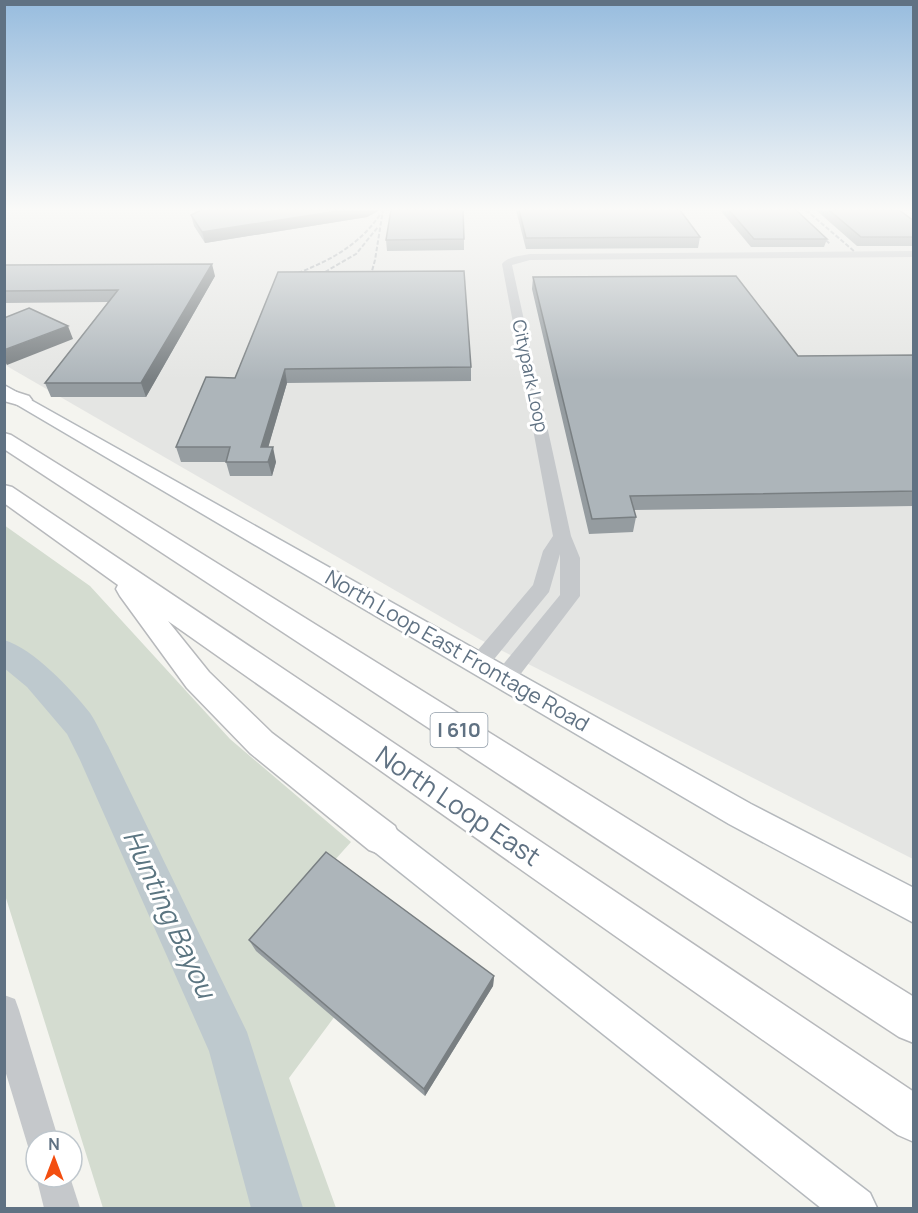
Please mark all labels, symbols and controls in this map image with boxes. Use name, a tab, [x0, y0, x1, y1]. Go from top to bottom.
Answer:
street label: Citypark Loop	[507, 317, 555, 434]
street label: North Loop East Frontage Road	[320, 563, 595, 737]
road number: I 610	[430, 713, 488, 747]
street label: North Loop East	[369, 737, 548, 874]
water label: Hunting Bayou	[115, 823, 226, 1005]
north arrow	[24, 1129, 84, 1189]
text: N	[48, 1133, 60, 1155]

